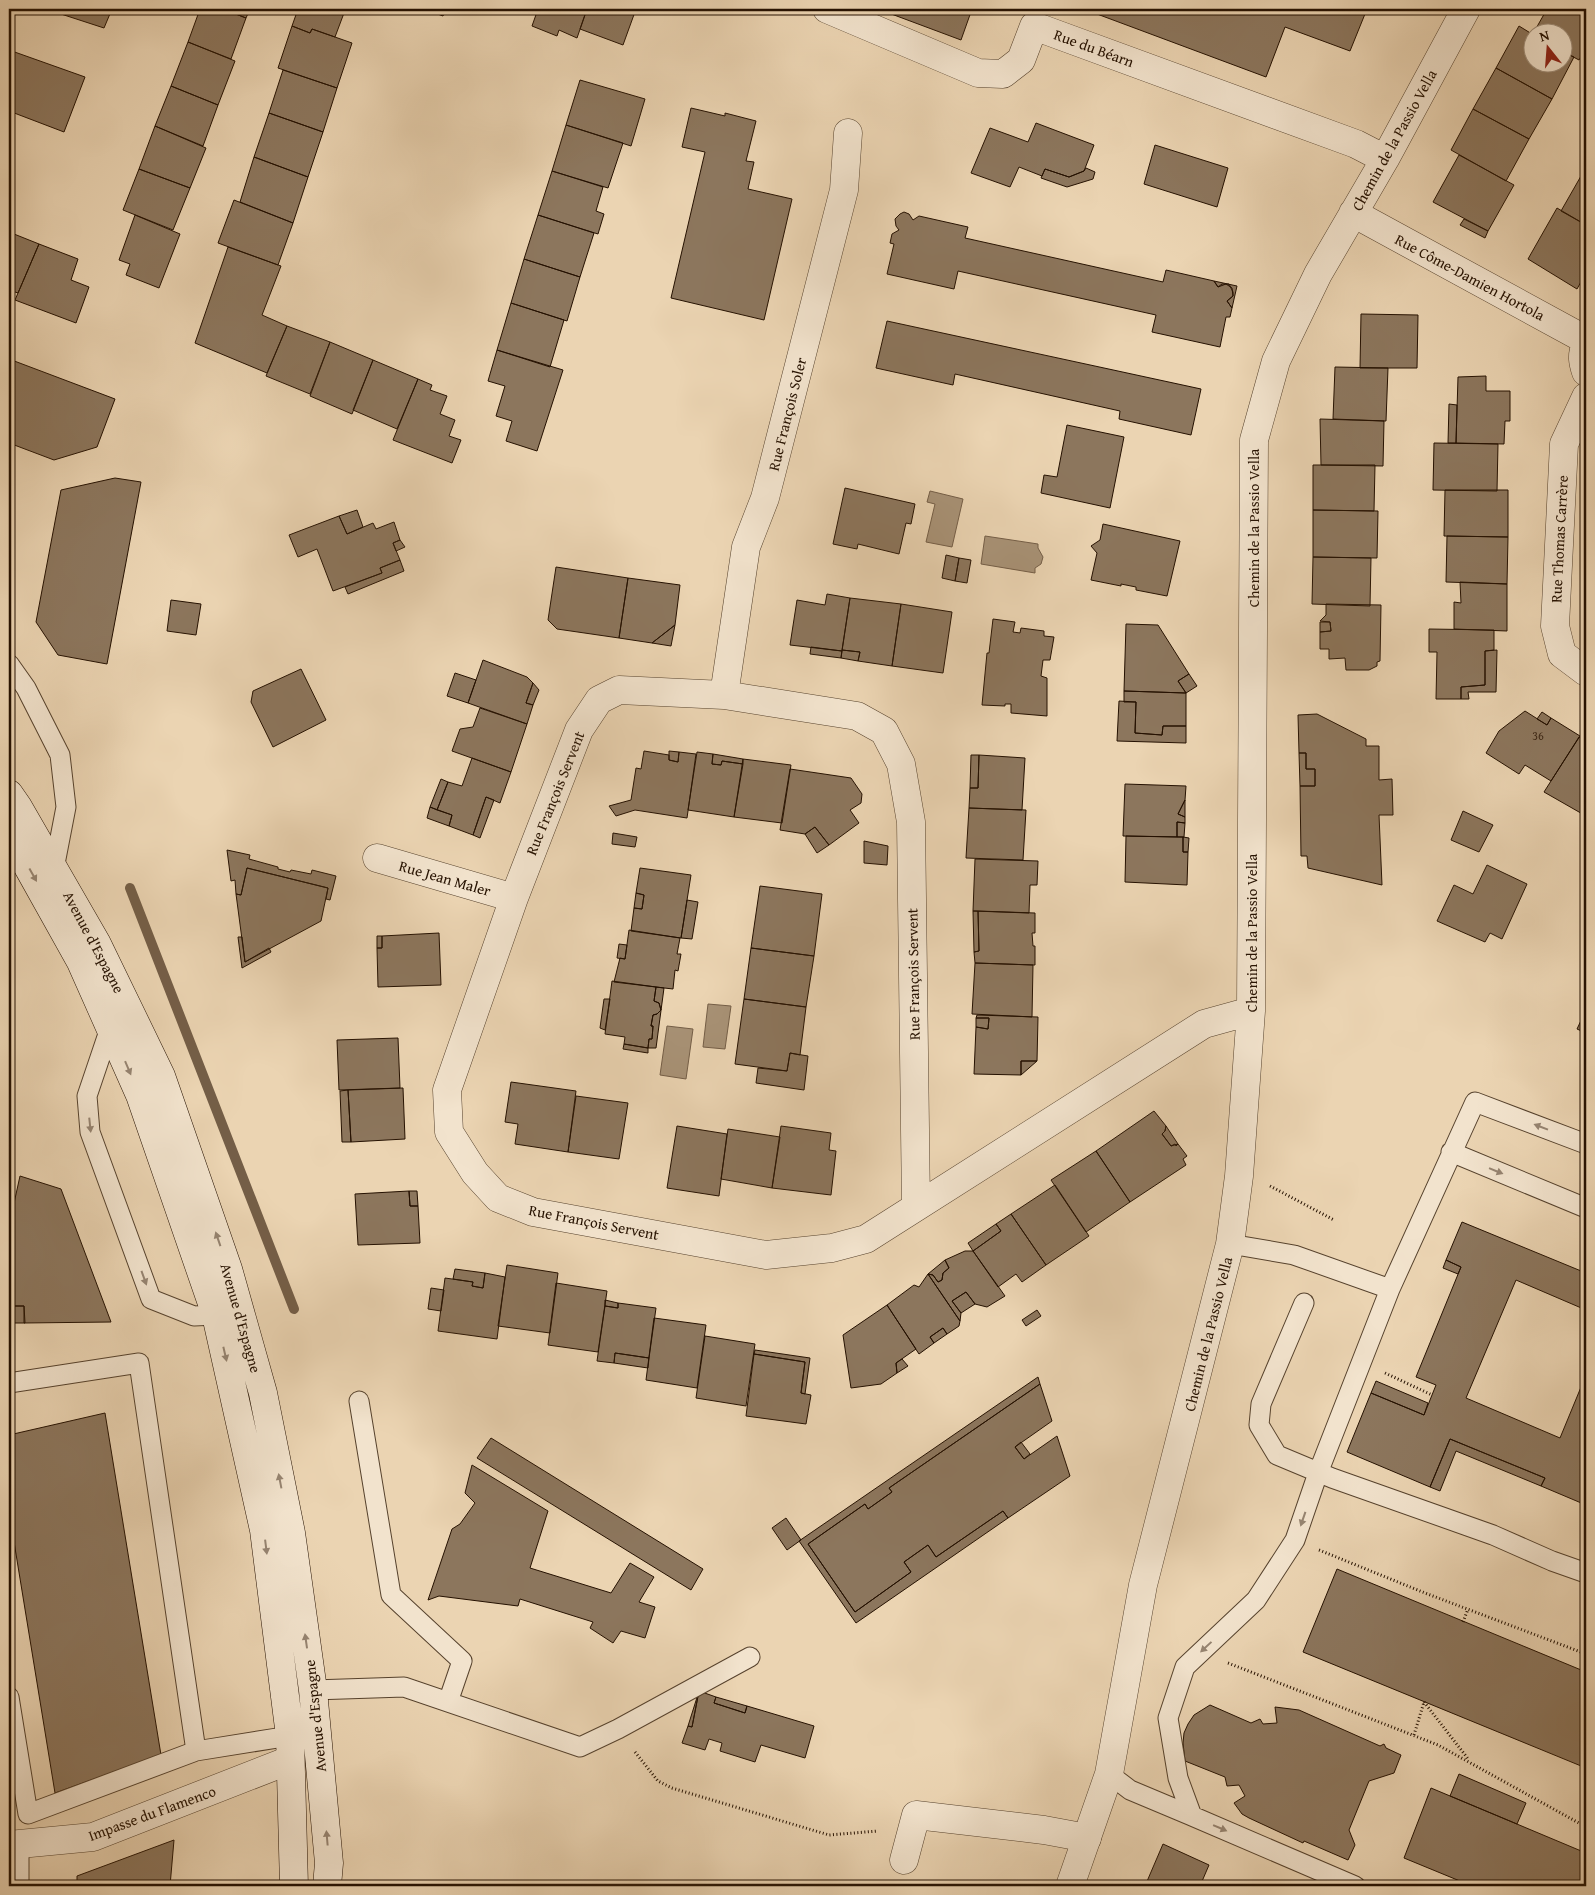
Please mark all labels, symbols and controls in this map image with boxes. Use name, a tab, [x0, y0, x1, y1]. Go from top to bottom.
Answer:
north arrow	[1522, 22, 1572, 72]
street label: Rue du Béarn	[1051, 24, 1137, 72]
text: N	[1537, 24, 1552, 46]
street label: Chemin de la Passio Vella	[1346, 66, 1442, 214]
street label: Rue Côme-Damien Hortola	[1391, 229, 1549, 325]
street label: Rue François Soler	[763, 355, 811, 473]
street label: Chemin de la Passio Vella	[1243, 449, 1264, 607]
street label: Rue Thomas Carrère	[1545, 475, 1573, 603]
street label: Rue François Servent	[521, 727, 590, 858]
house number: 36	[1532, 727, 1544, 744]
street label: Chemin de la Passio Vella	[1241, 854, 1262, 1012]
street label: Rue Jean Maler	[397, 855, 493, 901]
one-way arrow	[28, 868, 37, 882]
street label: Avenue d'Espagne	[58, 887, 130, 997]
street label: Rue François Servent	[901, 907, 925, 1040]
one-way arrow	[124, 1061, 132, 1075]
one-way arrow	[86, 1117, 94, 1133]
one-way arrow	[1533, 1123, 1548, 1130]
one-way arrow	[1489, 1167, 1503, 1175]
street label: Rue François Servent	[527, 1199, 662, 1245]
one-way arrow	[214, 1231, 222, 1246]
street label: Chemin de la Passio Vella	[1179, 1255, 1237, 1413]
street label: Avenue d'Espagne	[215, 1261, 267, 1375]
one-way arrow	[140, 1271, 148, 1286]
one-way arrow	[221, 1346, 229, 1361]
one-way arrow	[276, 1473, 284, 1489]
one-way arrow	[1299, 1512, 1306, 1527]
one-way arrow	[262, 1539, 270, 1555]
one-way arrow	[302, 1633, 310, 1649]
one-way arrow	[1200, 1641, 1212, 1653]
street label: Avenue d'Espagne	[299, 1659, 331, 1773]
street label: Impasse du Flamenco	[85, 1780, 219, 1846]
one-way arrow	[1213, 1825, 1227, 1833]
one-way arrow	[323, 1829, 331, 1845]

